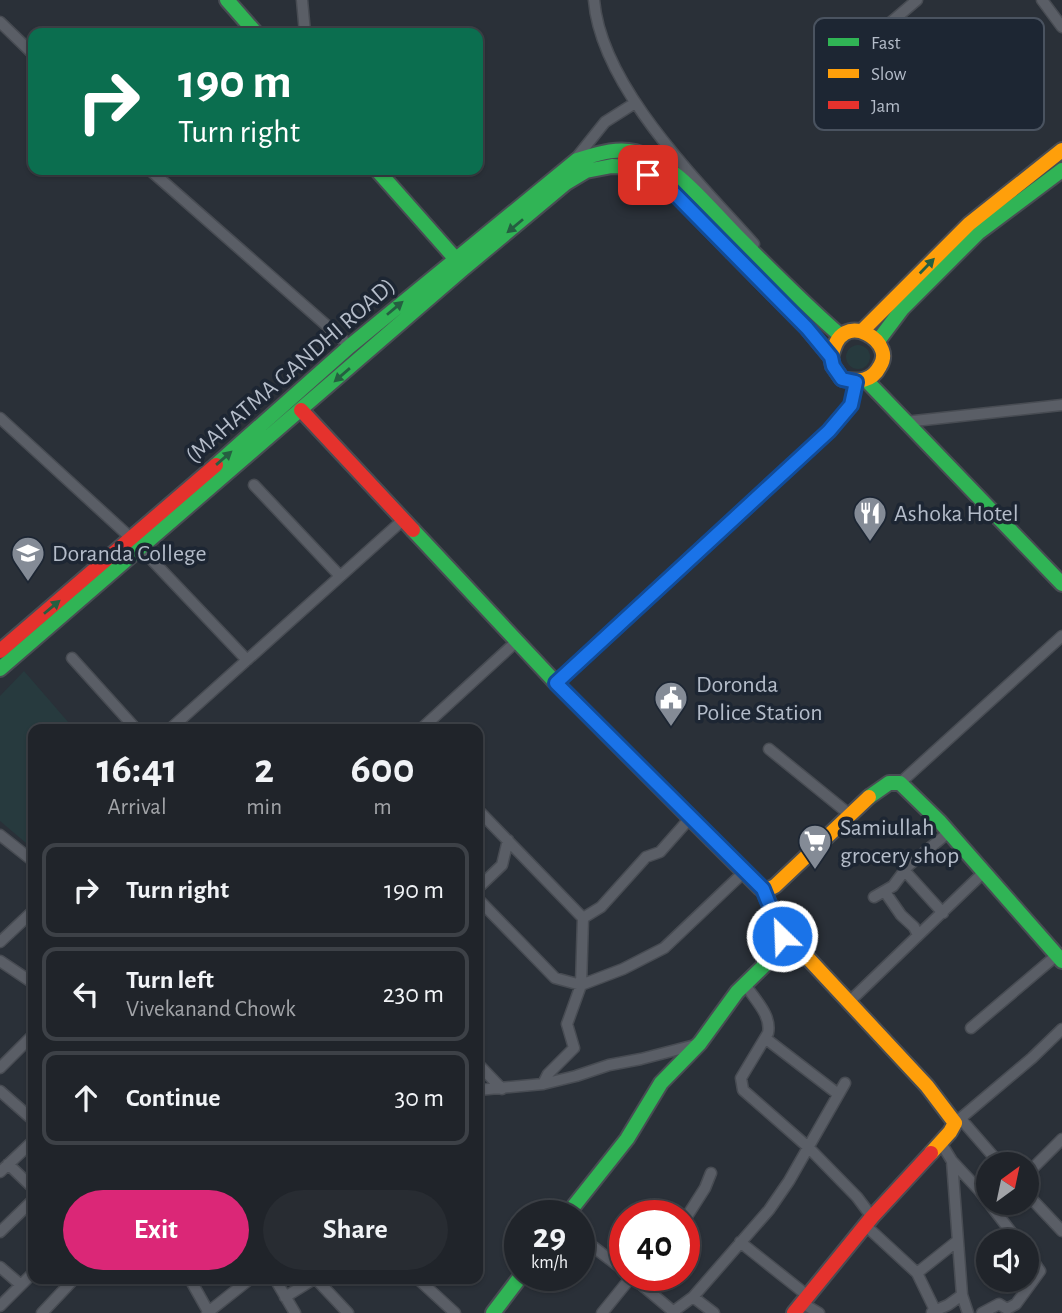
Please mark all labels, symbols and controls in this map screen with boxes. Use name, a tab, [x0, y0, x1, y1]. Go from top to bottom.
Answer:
legend	[814, 18, 1044, 130]
text: Fast	[871, 34, 901, 53]
icon: right	[63, 56, 154, 147]
text: 190 m	[178, 58, 292, 107]
text: Slow	[871, 65, 907, 84]
text: Jam	[871, 97, 900, 116]
text: Turn right	[178, 116, 300, 148]
pin	[618, 145, 678, 205]
icon: arrive	[629, 156, 667, 194]
one-way arrow	[506, 218, 523, 233]
one-way arrow	[919, 257, 936, 274]
street label: (MAHATMA GANDHI ROAD)	[181, 273, 400, 468]
one-way arrow	[386, 301, 404, 316]
one-way arrow	[334, 366, 351, 382]
one-way arrow	[215, 451, 232, 467]
restaurant icon: Ashoka Hotel	[851, 494, 889, 543]
place label: Ashoka Hotel	[894, 502, 1019, 526]
school or university icon: Doranda College	[9, 534, 47, 583]
place label: Doranda College	[52, 542, 207, 566]
one-way arrow	[43, 599, 61, 615]
place label: Doronda Police Station	[696, 673, 823, 725]
public building icon: Doronda Police Station	[652, 679, 690, 728]
text: 16:41	[96, 748, 178, 790]
text: 2	[254, 748, 274, 790]
text: 600	[350, 748, 415, 790]
text: Arrival	[108, 796, 167, 819]
text: min	[246, 796, 282, 819]
text: m	[373, 796, 392, 819]
place label: Samiullah grocery shop	[840, 816, 959, 868]
supermarket icon: Samiullah grocery shop	[796, 822, 834, 871]
icon: right	[67, 871, 105, 909]
text: Turn right	[126, 877, 229, 903]
text: 190 m	[384, 877, 444, 903]
position arrow	[745, 899, 819, 973]
text: Turn left	[126, 967, 214, 993]
icon: left	[67, 975, 105, 1013]
text: 230 m	[383, 981, 444, 1007]
text: Vivekanand Chowk	[126, 998, 296, 1021]
icon: ahead	[67, 1079, 105, 1117]
text: Continue	[126, 1085, 221, 1111]
text: 30 m	[394, 1085, 444, 1111]
north arrow	[976, 1152, 1040, 1214]
map controls	[976, 1152, 1039, 1292]
button: Exit	[63, 1190, 249, 1270]
button: Share	[263, 1190, 448, 1270]
speed limit sign: 40	[609, 1200, 700, 1291]
text: 29	[533, 1219, 566, 1254]
button: sound	[976, 1229, 1039, 1292]
text: km/h	[531, 1254, 568, 1272]

